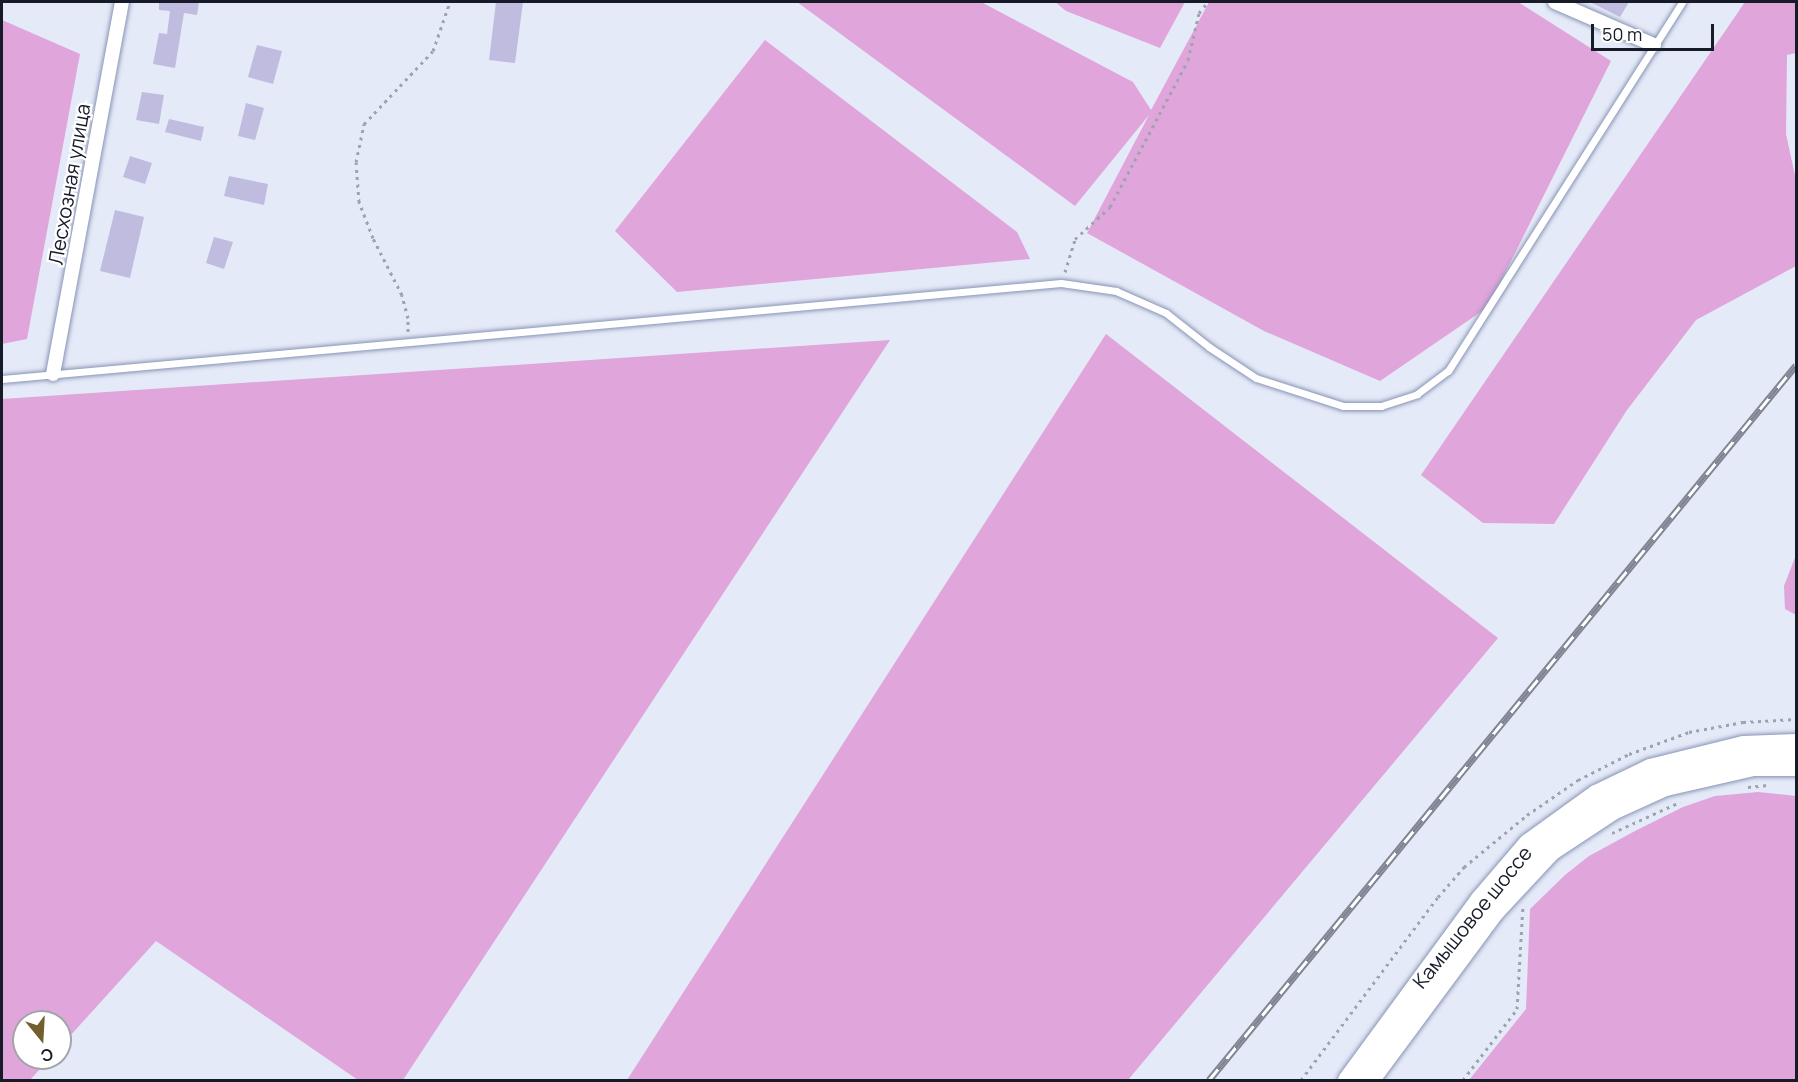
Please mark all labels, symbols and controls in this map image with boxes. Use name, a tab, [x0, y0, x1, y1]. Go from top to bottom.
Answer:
scale bar	[1594, 12, 1717, 50]
text: 50 m	[1602, 22, 1642, 46]
street label: Лесхозная улица	[43, 102, 95, 266]
street label: Камышовое шоссе	[1407, 841, 1537, 993]
north arrow	[12, 1010, 72, 1070]
text: С	[38, 1043, 56, 1068]

